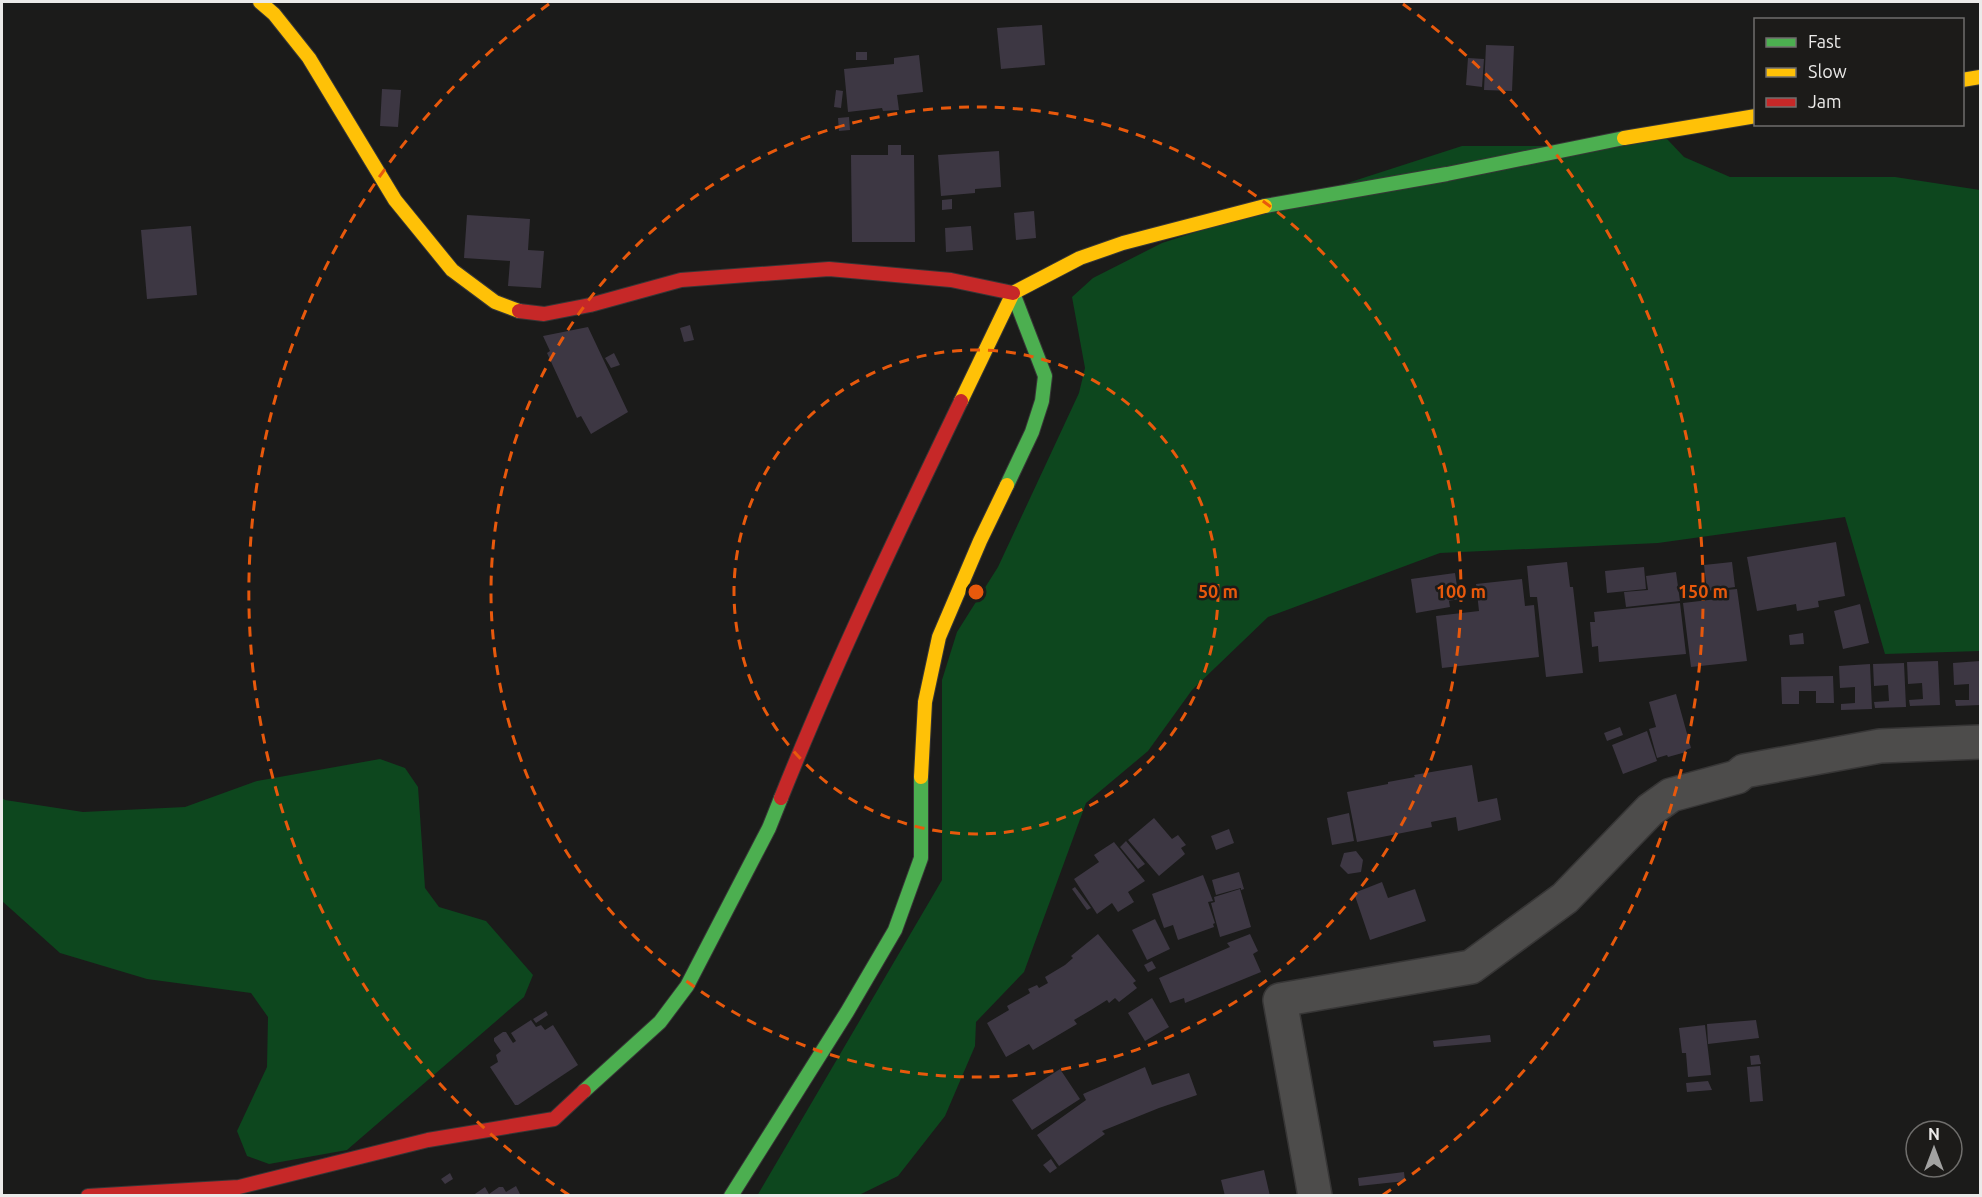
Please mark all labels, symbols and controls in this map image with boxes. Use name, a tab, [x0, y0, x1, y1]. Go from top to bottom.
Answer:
legend	[1754, 18, 1964, 126]
text: Fast	[1808, 31, 1841, 51]
text: Slow	[1808, 61, 1847, 81]
text: Jam	[1808, 91, 1842, 111]
text: 50 m	[1198, 581, 1238, 601]
text: 100 m	[1436, 581, 1486, 601]
text: 150 m	[1678, 581, 1728, 601]
centre of rings	[966, 582, 986, 602]
north arrow	[1904, 1119, 1964, 1179]
text: N	[1928, 1125, 1940, 1143]

